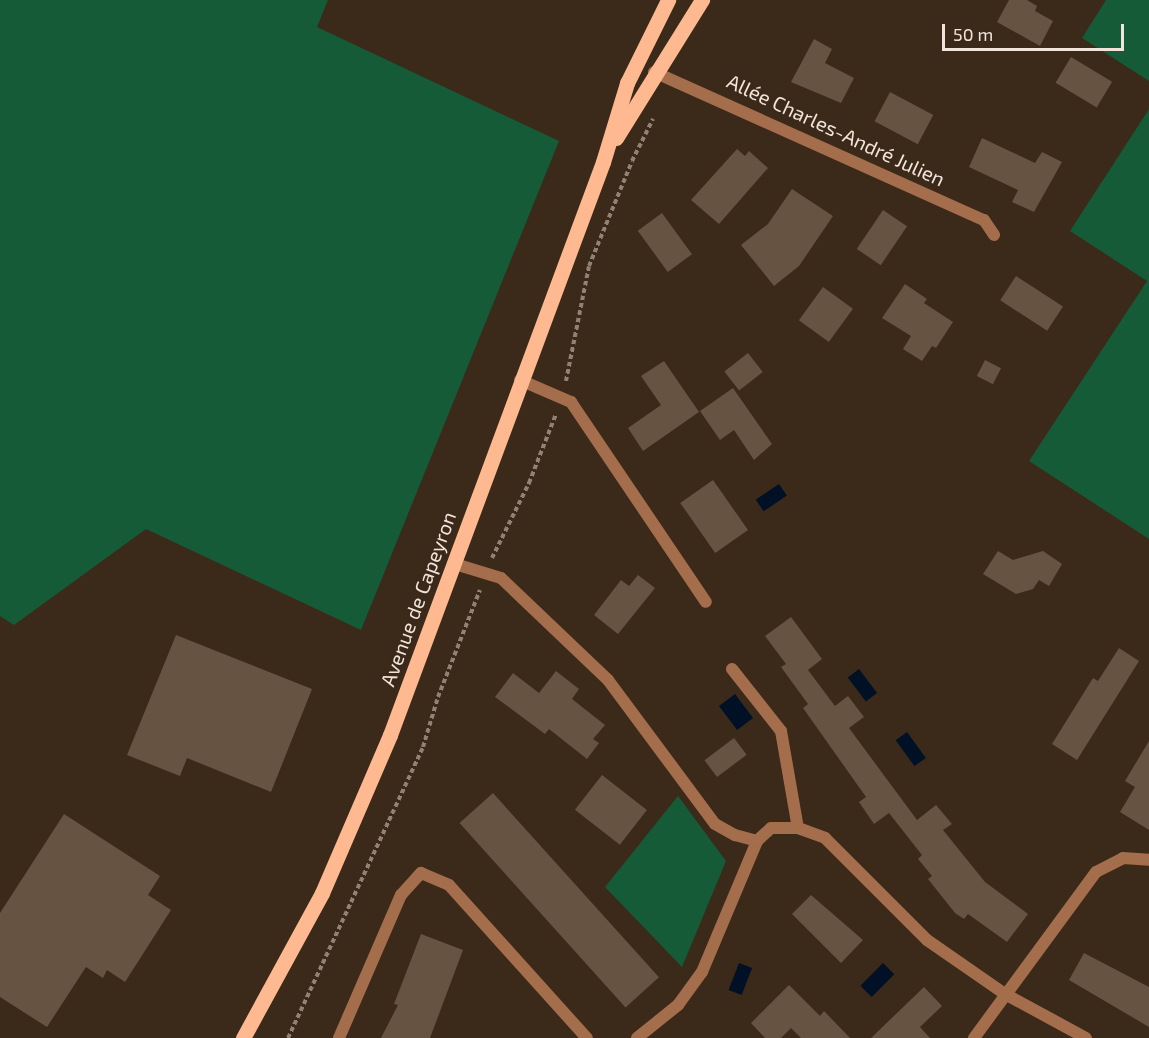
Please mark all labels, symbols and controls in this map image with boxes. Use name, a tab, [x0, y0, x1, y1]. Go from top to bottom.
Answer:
scale bar	[945, 12, 1126, 50]
text: 50 m	[953, 23, 993, 45]
street label: Allée Charles-André Julien	[723, 69, 949, 191]
street label: Avenue de Capeyron	[375, 508, 461, 690]

